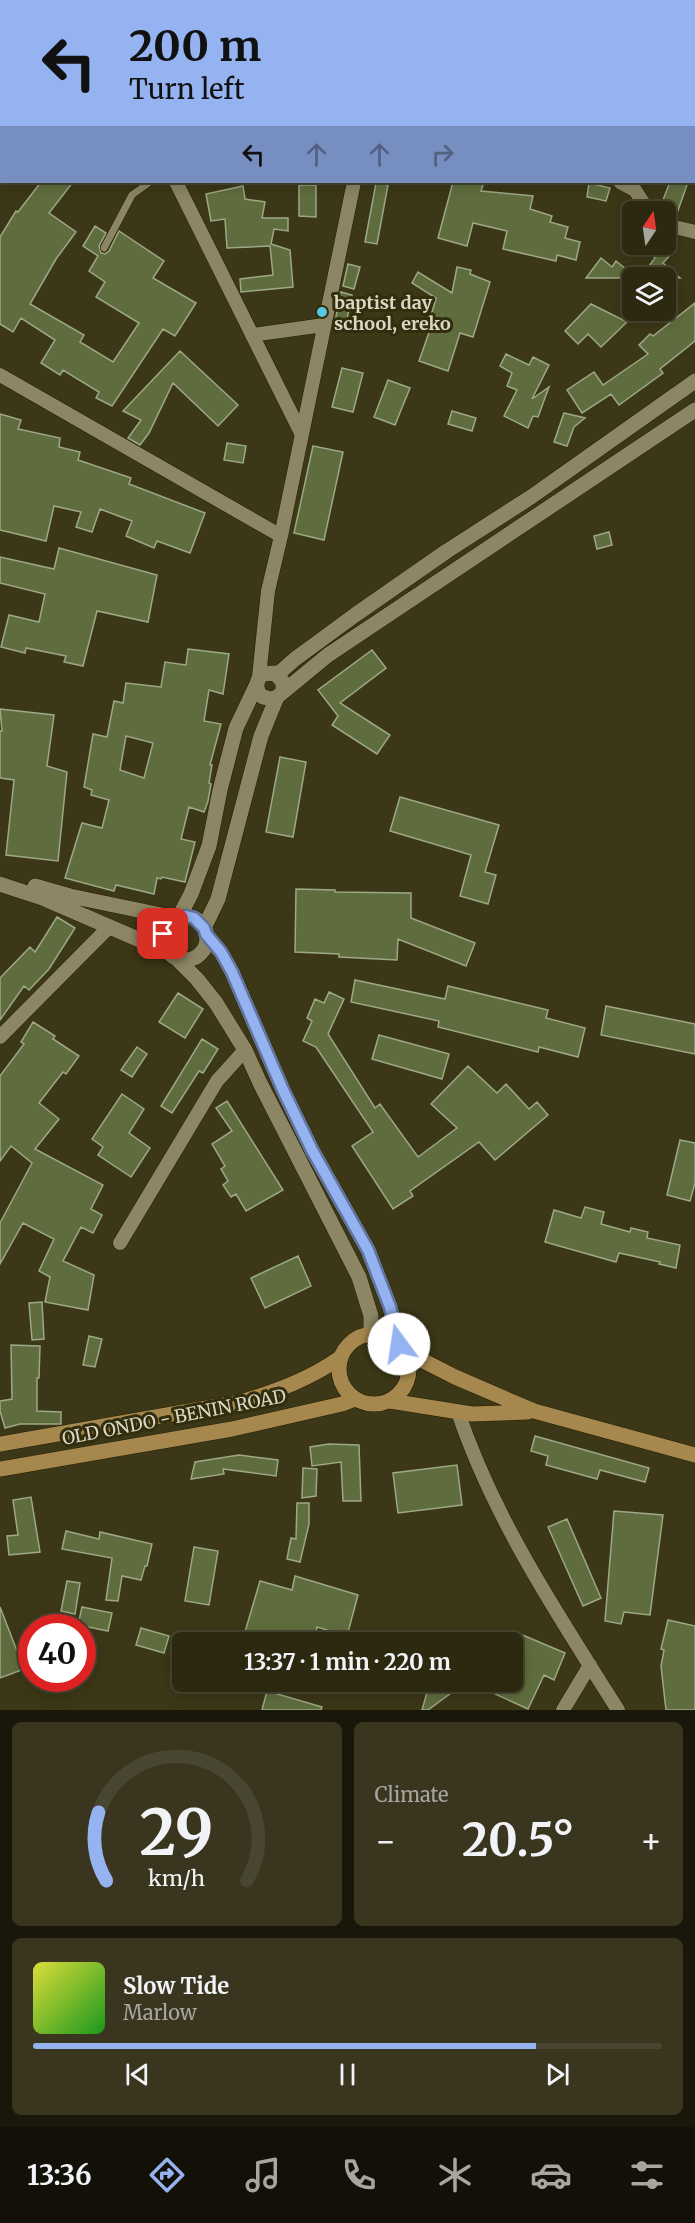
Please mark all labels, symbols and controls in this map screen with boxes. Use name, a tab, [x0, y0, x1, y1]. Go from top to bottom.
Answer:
text: 200 m	[129, 20, 261, 72]
icon: left	[30, 24, 108, 102]
text: Turn left	[129, 72, 244, 106]
icon: left	[237, 138, 270, 171]
icon: ahead	[300, 138, 333, 171]
icon: ahead	[363, 138, 396, 171]
icon: right	[426, 138, 459, 171]
north arrow	[622, 201, 676, 255]
map controls	[622, 201, 676, 321]
button: layers	[622, 267, 676, 321]
place label: baptist day school, ereko	[334, 291, 451, 335]
marker: baptist day school, ereko	[315, 305, 329, 319]
pin	[137, 908, 188, 959]
icon: arrive	[146, 917, 179, 950]
position arrow	[367, 1312, 431, 1376]
street label: OLD ONDO - BENIN ROAD	[60, 1384, 288, 1450]
speed limit sign: 40	[18, 1614, 96, 1692]
text: 13:37 · 1 min · 220 m	[244, 1648, 451, 1676]
text: Climate	[375, 1782, 449, 1807]
text: 29	[140, 1794, 214, 1872]
text: 20.5°	[462, 1812, 574, 1868]
text: −	[375, 1821, 397, 1862]
text: +	[640, 1821, 662, 1862]
text: km/h	[148, 1865, 205, 1892]
text: Slow Tide	[123, 1972, 229, 2000]
text: Marlow	[123, 2000, 197, 2025]
icon: previous	[121, 2058, 154, 2091]
icon: pause	[331, 2058, 364, 2091]
icon: next	[541, 2058, 574, 2091]
icon: directions	[146, 2154, 188, 2196]
icon: music	[242, 2154, 284, 2196]
icon: phone	[338, 2154, 380, 2196]
icon: climate	[434, 2154, 476, 2196]
icon: car	[530, 2154, 572, 2196]
icon: filters	[626, 2154, 668, 2196]
text: 13:36	[27, 2158, 92, 2192]

